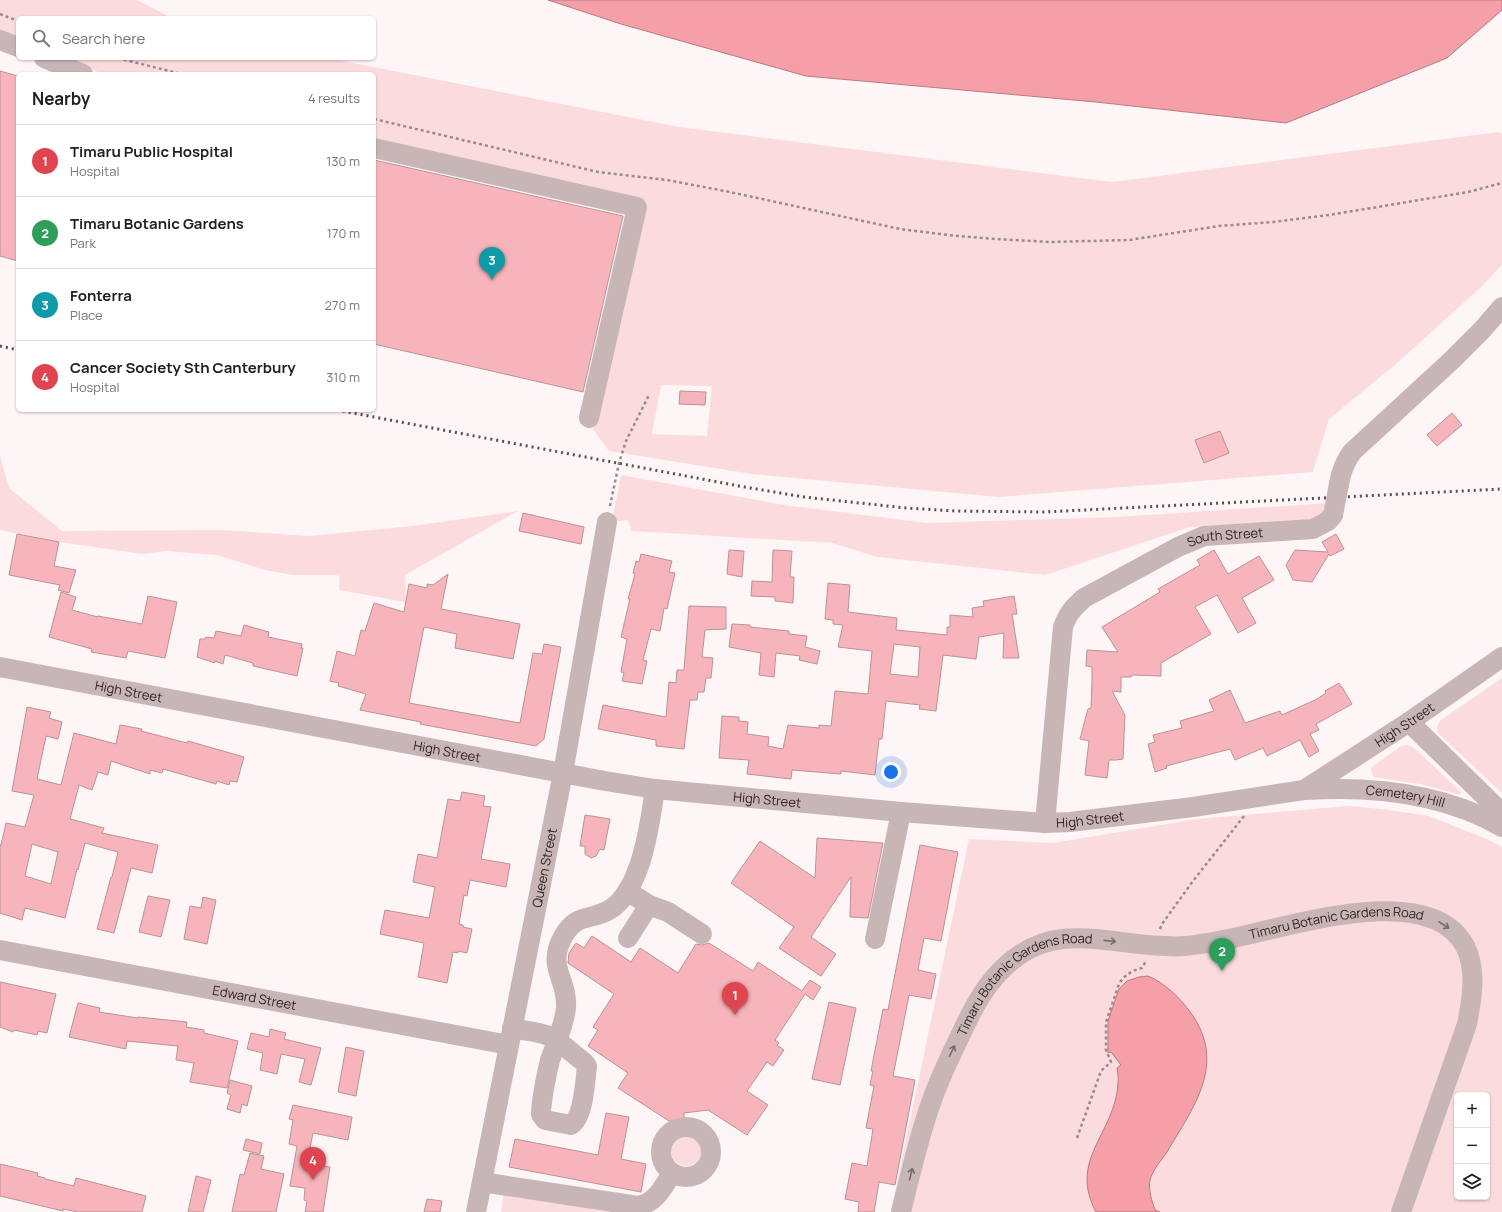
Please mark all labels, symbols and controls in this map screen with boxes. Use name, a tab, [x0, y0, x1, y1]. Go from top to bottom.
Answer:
search box	[16, 16, 376, 60]
icon: search	[30, 27, 52, 49]
text: Search here	[62, 28, 145, 49]
text: Nearby	[32, 87, 90, 110]
text: 4 results	[308, 89, 360, 107]
text: Timaru Public Hospital	[70, 141, 233, 162]
text: 1	[42, 152, 48, 170]
text: 130 m	[326, 152, 360, 170]
text: Hospital	[70, 162, 120, 180]
text: Timaru Botanic Gardens	[70, 213, 244, 234]
text: 2	[41, 224, 49, 242]
text: 170 m	[327, 224, 360, 242]
text: Park	[70, 234, 96, 252]
pin: 3	[479, 247, 505, 280]
text: Fonterra	[70, 285, 132, 306]
text: 3	[41, 296, 49, 314]
text: 270 m	[325, 296, 360, 314]
text: Place	[70, 306, 103, 324]
text: Cancer Society Sth Canterbury	[70, 357, 296, 378]
text: 4	[41, 368, 49, 386]
text: 310 m	[326, 368, 360, 386]
text: Hospital	[70, 378, 120, 396]
street label: South Street	[1184, 523, 1264, 551]
street label: High Street	[94, 676, 164, 706]
street label: High Street	[1371, 698, 1438, 751]
street label: High Street	[412, 736, 482, 766]
your location	[881, 762, 901, 782]
street label: Cemetery Hill	[1365, 781, 1447, 811]
street label: High Street	[732, 787, 802, 812]
street label: High Street	[1056, 806, 1125, 832]
street label: Queen Street	[528, 826, 561, 909]
street label: Timaru Botanic Gardens Road	[1247, 902, 1426, 943]
one-way arrow	[1438, 922, 1450, 930]
street label: Timaru Botanic Gardens Road	[952, 929, 1093, 1039]
one-way arrow	[1104, 937, 1117, 945]
pin: 2	[1209, 938, 1235, 971]
street label: Edward Street	[211, 981, 298, 1014]
pin: 1	[722, 982, 748, 1015]
one-way arrow	[949, 1046, 957, 1058]
map controls	[1454, 1092, 1490, 1200]
button: +	[1454, 1092, 1490, 1128]
button: −	[1454, 1128, 1490, 1164]
pin: 4	[300, 1147, 326, 1180]
button: layers	[1454, 1164, 1490, 1200]
one-way arrow	[907, 1168, 915, 1181]

